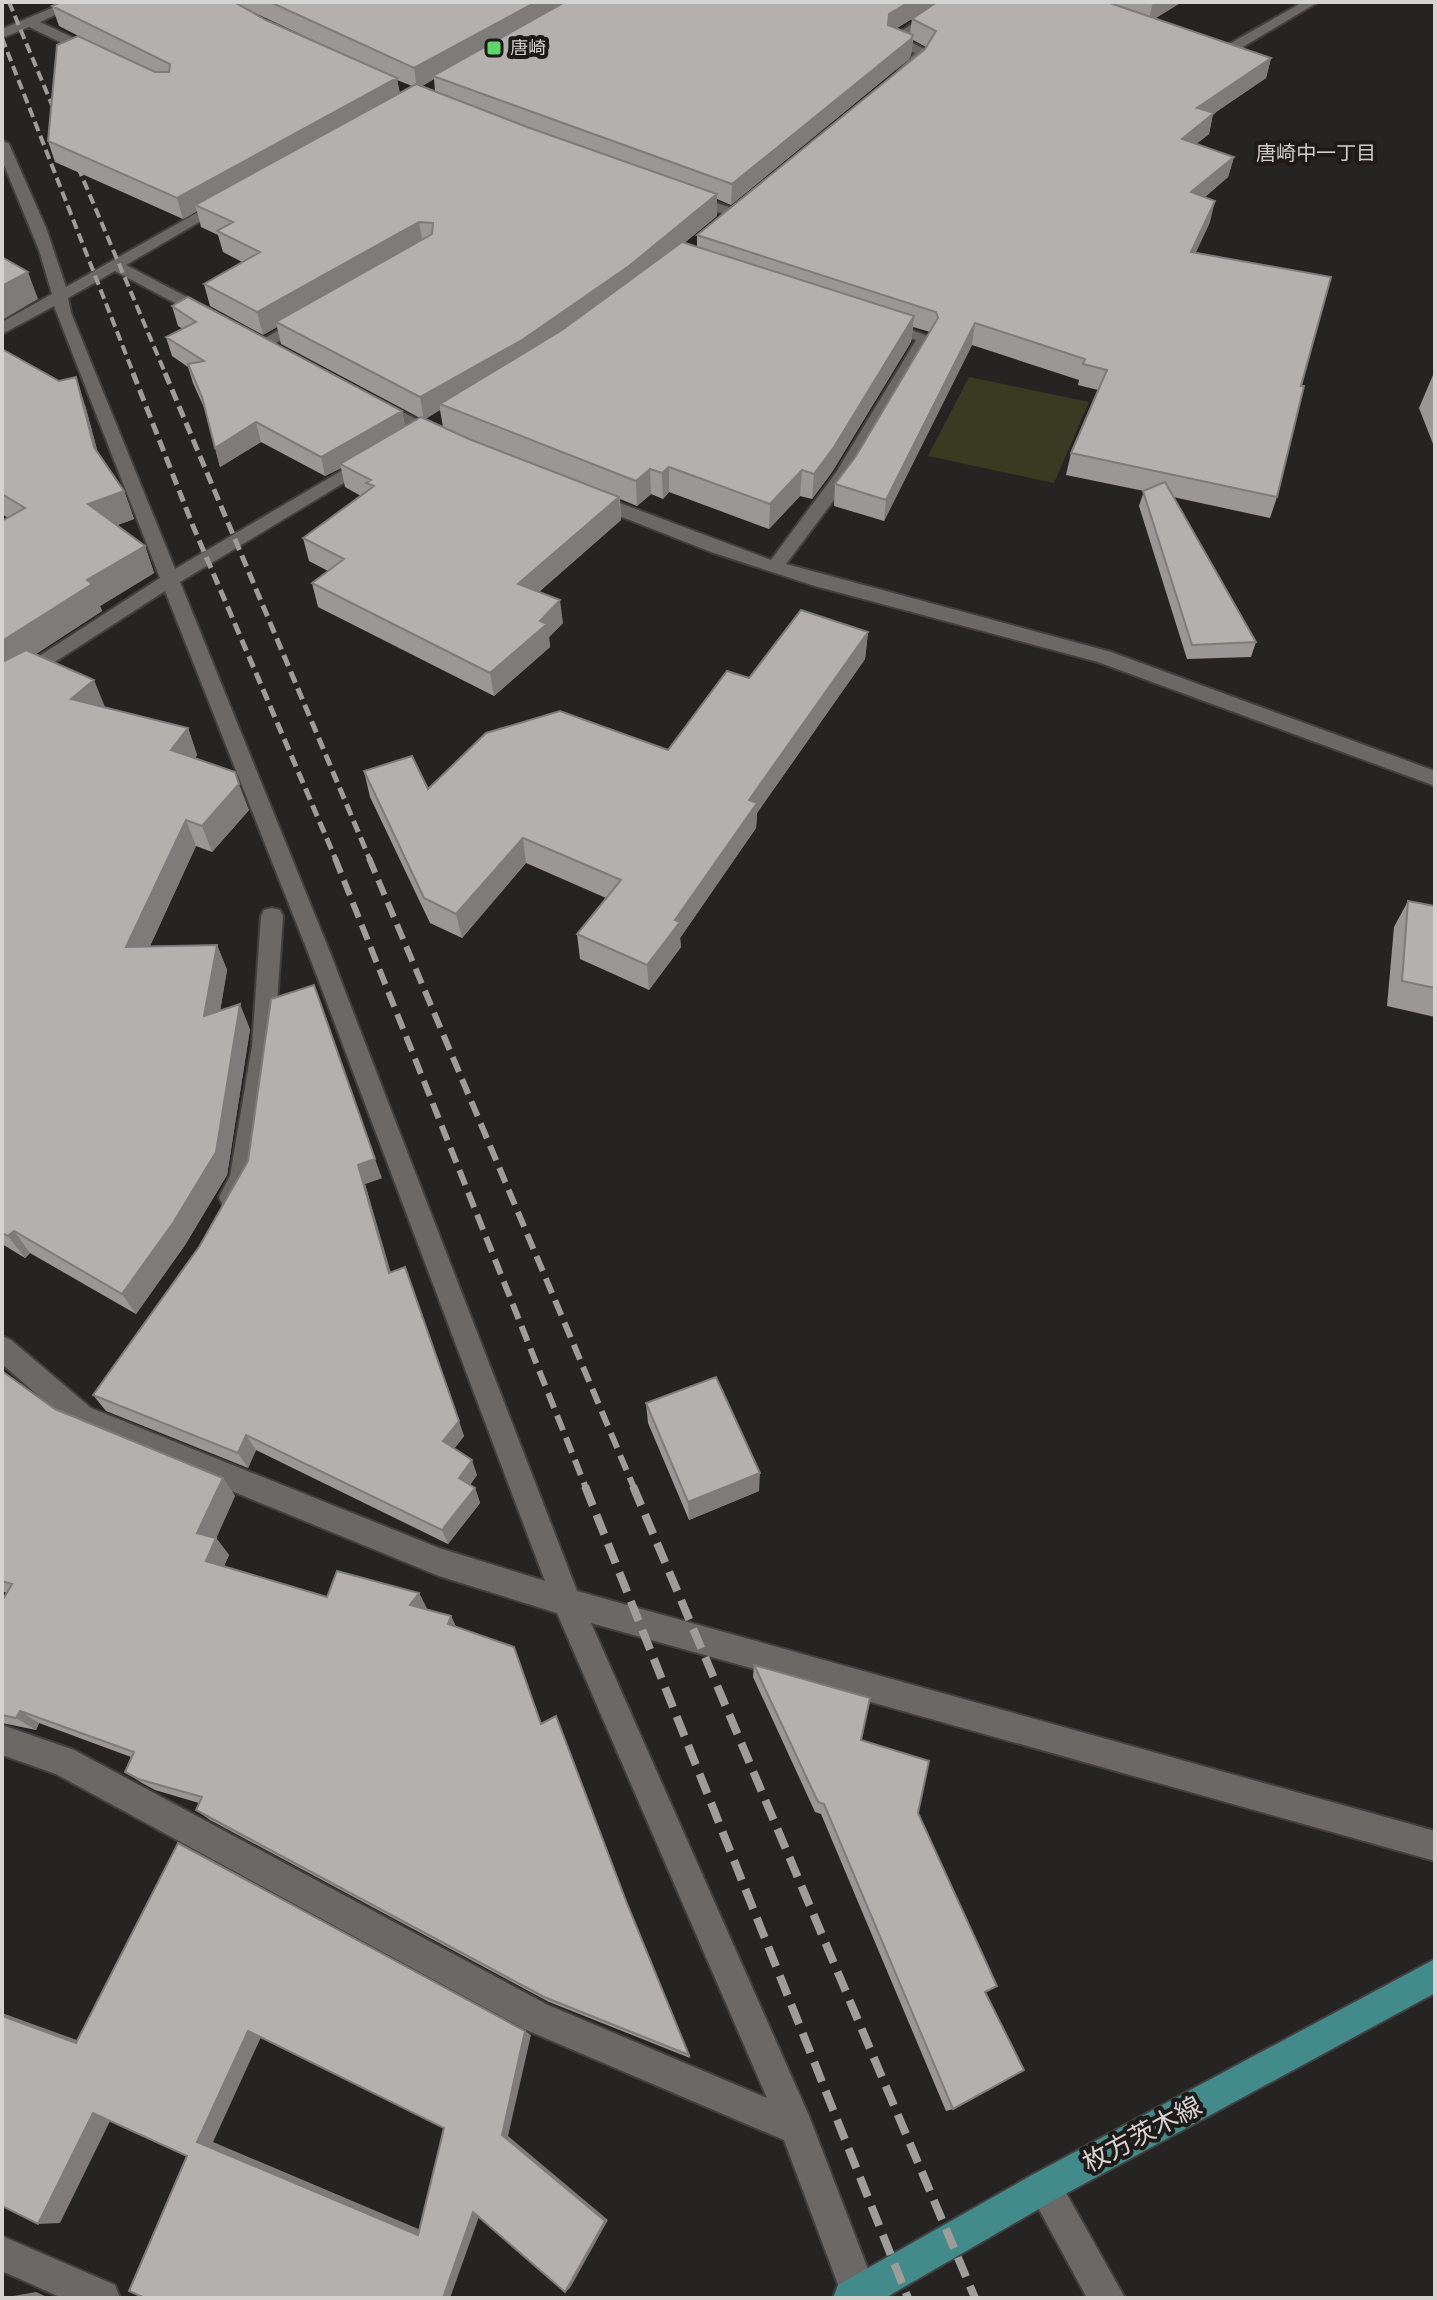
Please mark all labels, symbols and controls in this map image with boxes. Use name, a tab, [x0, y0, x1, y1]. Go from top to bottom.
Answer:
place label: 唐崎	[510, 36, 546, 60]
marker: 唐崎	[485, 39, 503, 57]
district label: 唐崎中一丁目	[1256, 140, 1376, 166]
street label: 枚方茨木線	[1077, 2088, 1207, 2180]

